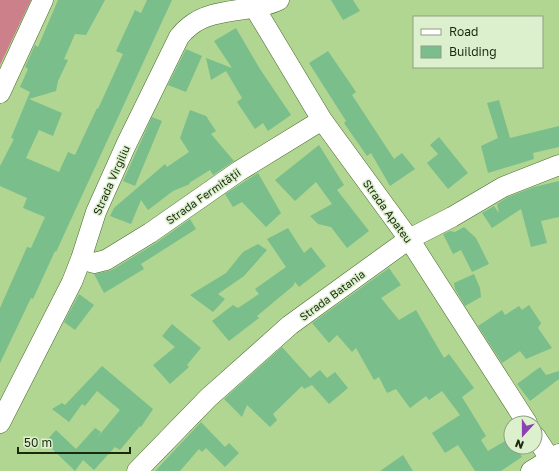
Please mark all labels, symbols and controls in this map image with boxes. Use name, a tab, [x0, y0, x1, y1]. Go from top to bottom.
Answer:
legend	[413, 16, 543, 68]
text: Road	[449, 24, 478, 39]
text: Building	[449, 44, 497, 59]
street label: Strada Virgiliu	[90, 143, 132, 217]
street label: Strada Fermității	[163, 165, 243, 227]
street label: Strada Apateu	[361, 177, 415, 245]
street label: Strada Batania	[297, 267, 367, 323]
north arrow	[503, 415, 543, 455]
scale bar	[18, 429, 130, 455]
text: 50 m	[24, 435, 52, 450]
text: N	[513, 437, 525, 452]

